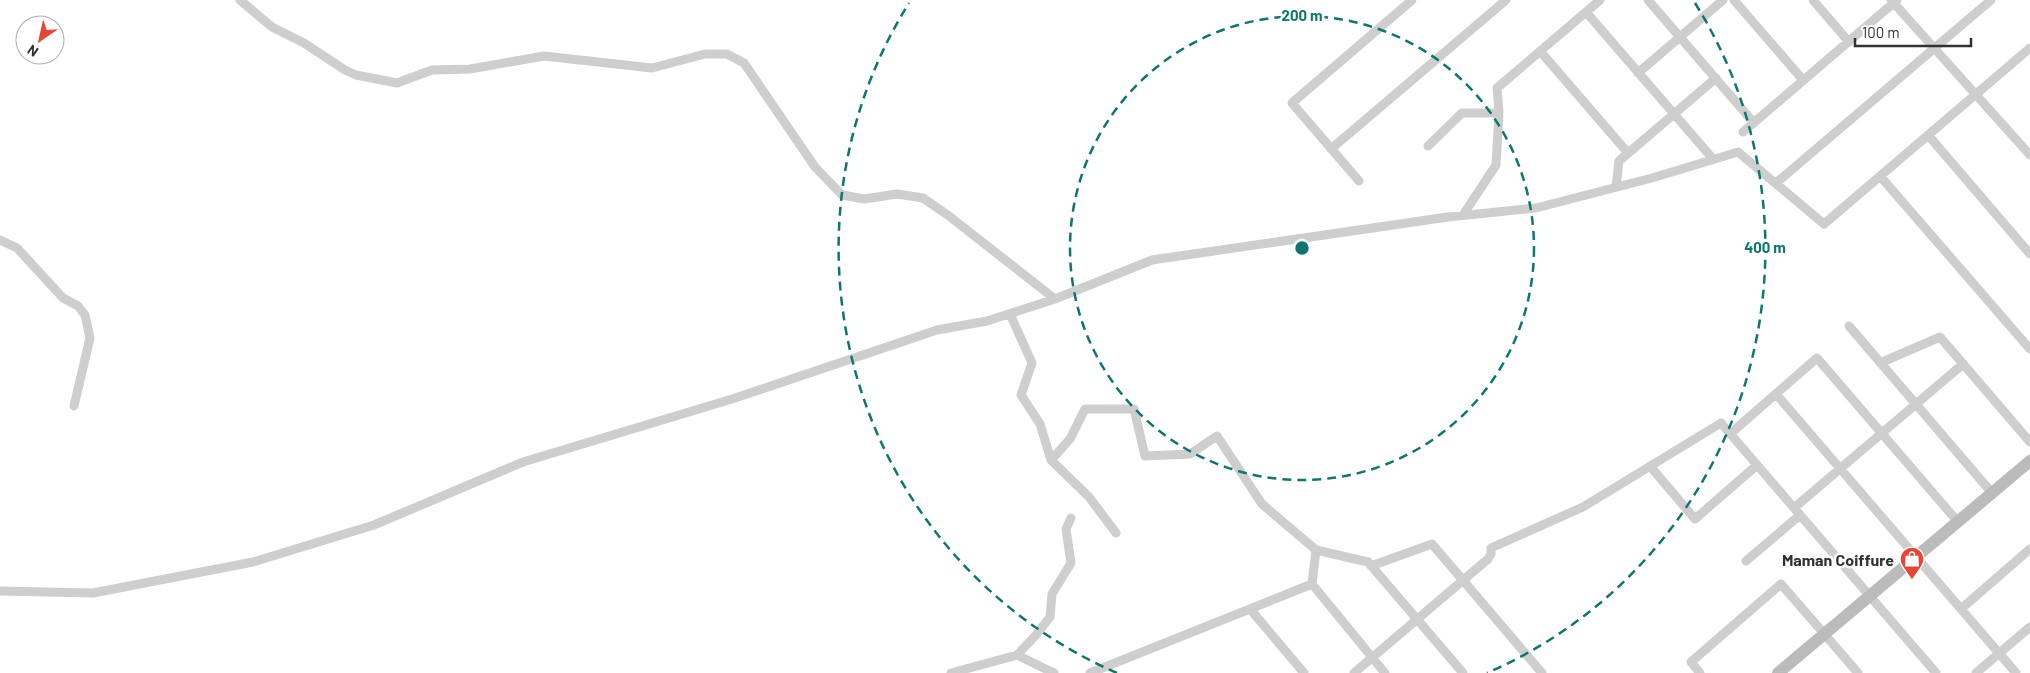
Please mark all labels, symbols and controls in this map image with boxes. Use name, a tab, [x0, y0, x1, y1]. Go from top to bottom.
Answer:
text: 200 m	[1281, 6, 1323, 24]
north arrow	[15, 15, 65, 65]
scale bar	[1855, 15, 1971, 47]
text: 100 m	[1862, 23, 1900, 41]
text: N	[24, 42, 41, 61]
text: 400 m	[1744, 238, 1786, 256]
centre of rings	[1293, 239, 1311, 257]
shop icon: Maman Coiffure	[1899, 546, 1925, 580]
place label: Maman Coiffure	[1782, 550, 1894, 569]

